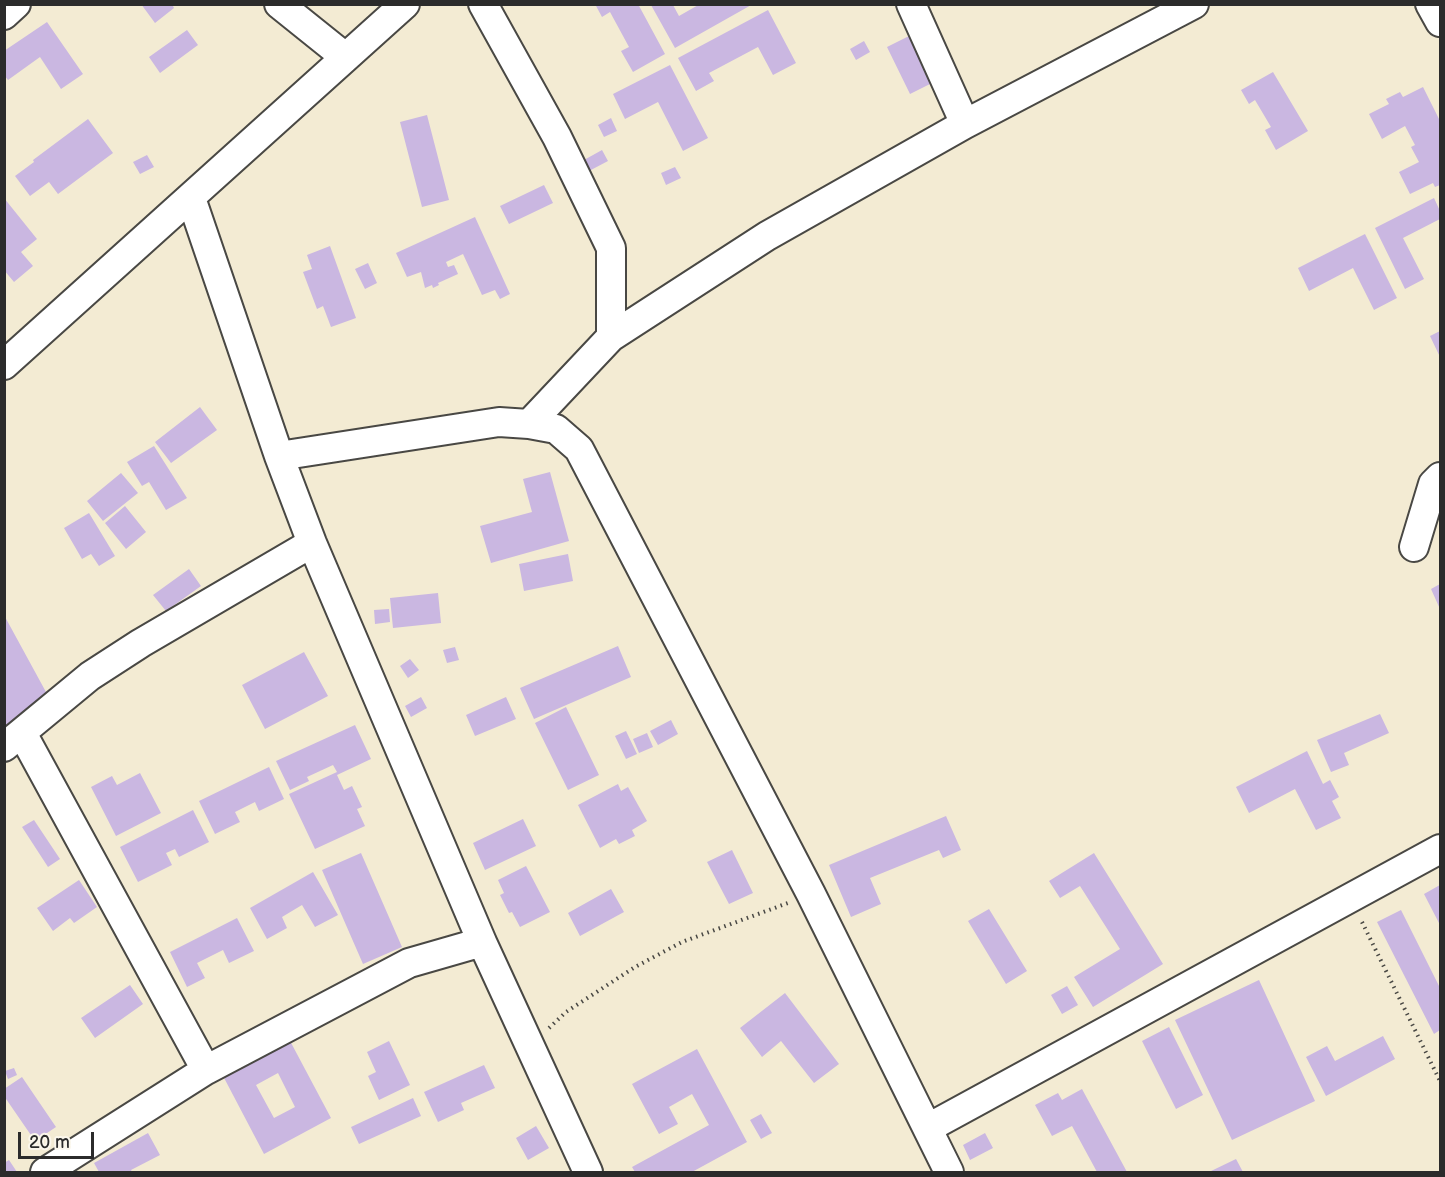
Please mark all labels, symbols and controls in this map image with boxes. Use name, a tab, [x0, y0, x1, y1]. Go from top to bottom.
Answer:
scale bar	[21, 1120, 98, 1158]
text: 20 m	[29, 1132, 70, 1153]

